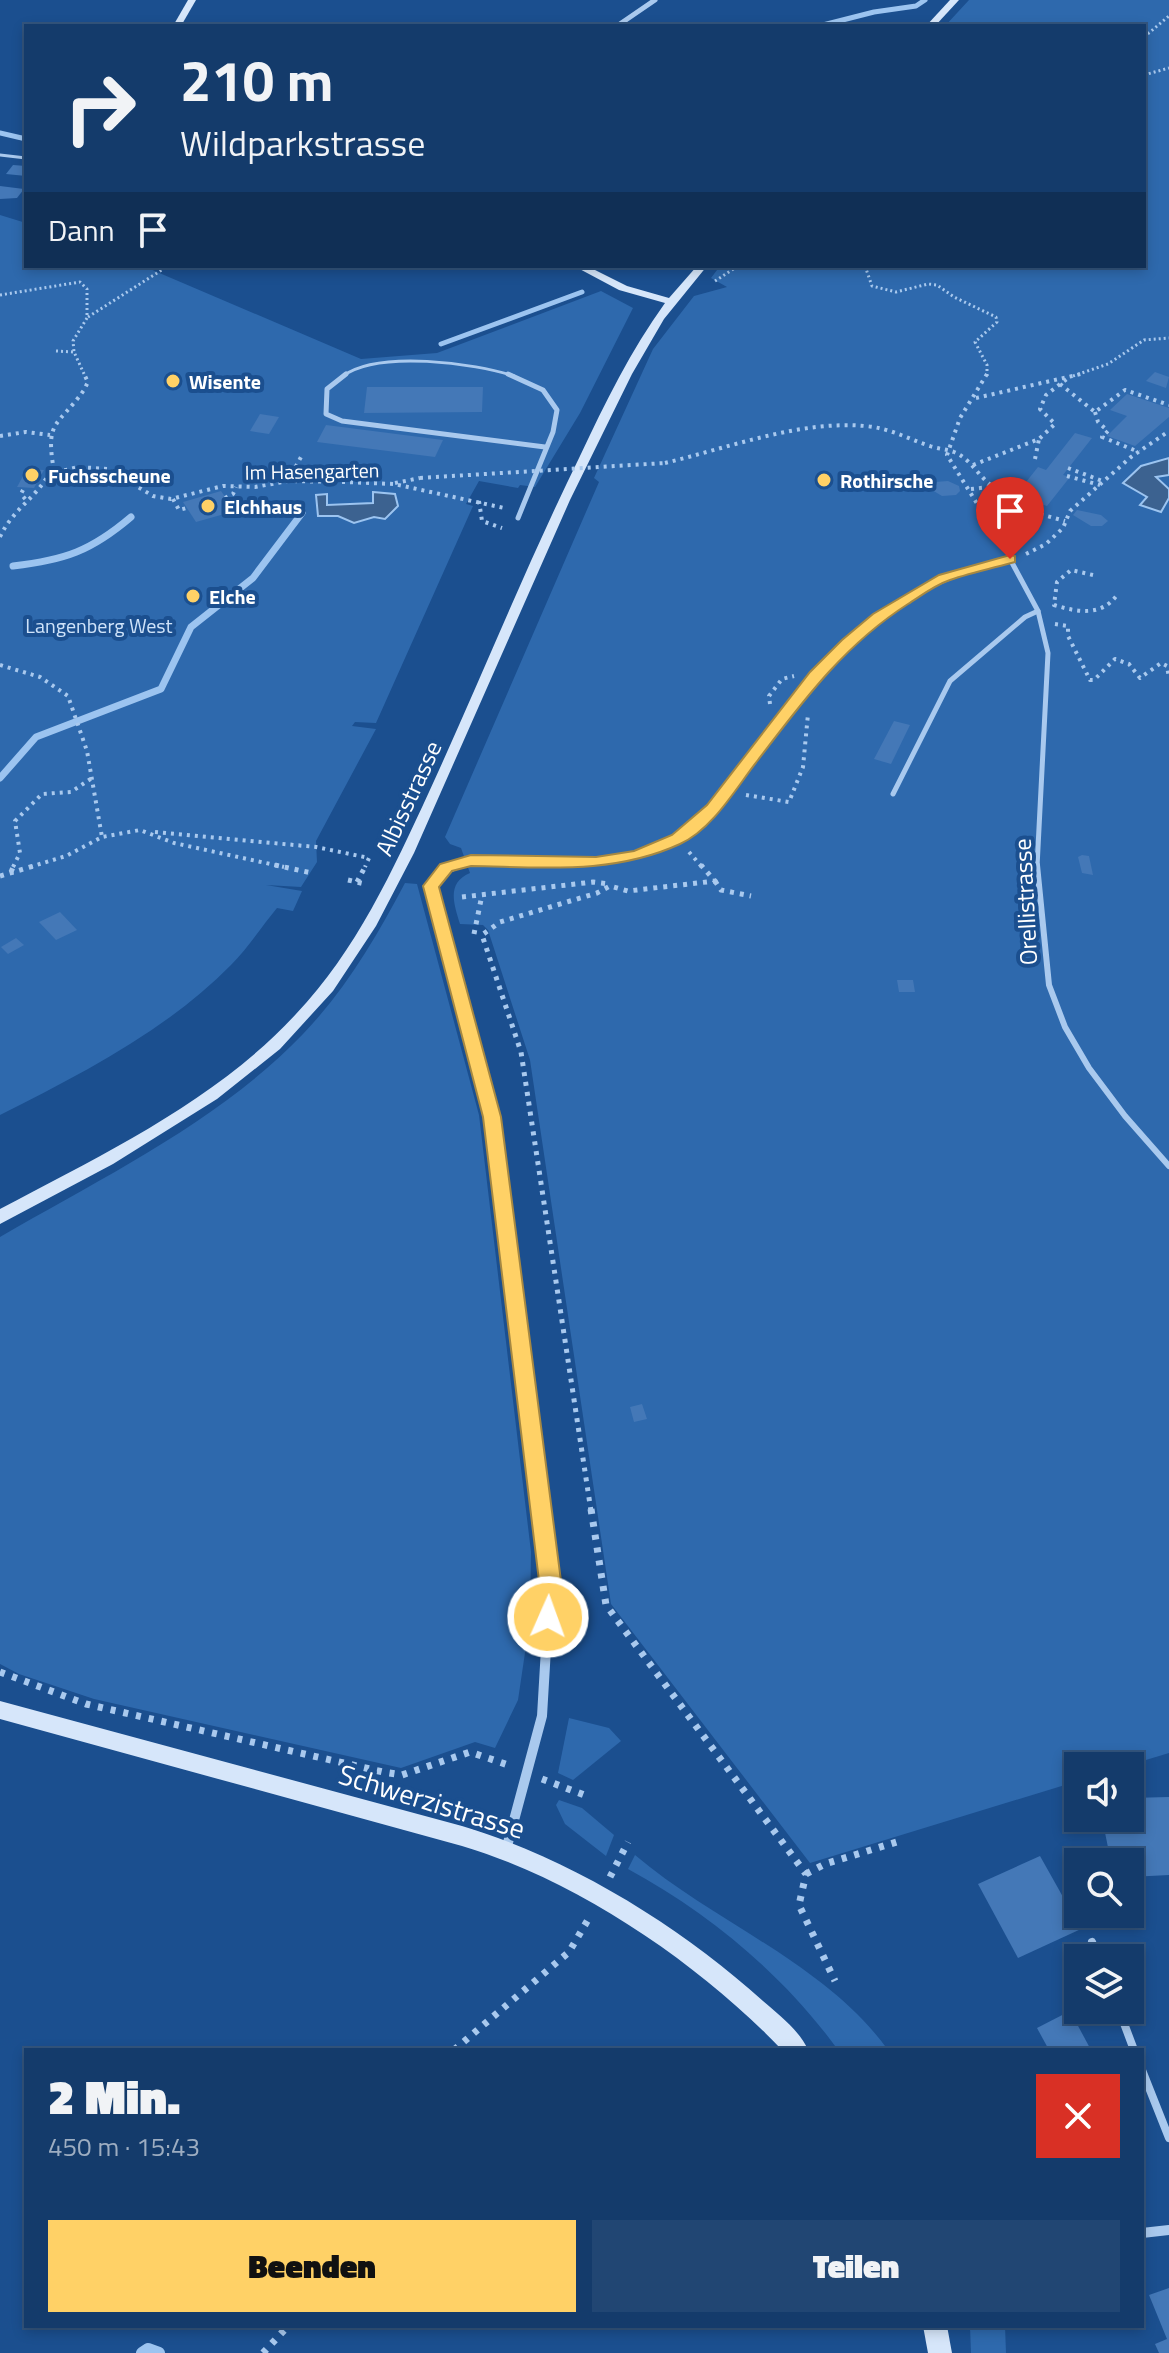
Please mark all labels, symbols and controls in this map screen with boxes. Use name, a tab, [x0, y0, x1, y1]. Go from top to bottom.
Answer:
text: 210 m	[180, 38, 333, 123]
icon: right	[48, 56, 152, 160]
text: Wildparkstrasse	[180, 115, 425, 170]
text: Dann	[48, 207, 115, 253]
icon: arrive	[131, 208, 175, 252]
place label: Wisente	[189, 366, 261, 397]
marker: Wisente	[164, 372, 182, 390]
street label: Im Hasengarten	[244, 454, 380, 488]
place label: Fuchsscheune	[48, 460, 171, 491]
place label: Rothirsche	[840, 465, 933, 496]
marker: Fuchsscheune	[23, 466, 41, 484]
marker: Rothirsche	[815, 471, 833, 489]
pin	[976, 477, 1044, 559]
icon: arrive	[988, 489, 1032, 533]
place label: Elchhaus	[224, 491, 302, 522]
marker: Elchhaus	[199, 497, 217, 515]
place label: Elche	[209, 581, 256, 612]
marker: Elche	[184, 587, 202, 605]
park label: Langenberg West	[25, 610, 173, 641]
street label: Albisstrasse	[366, 735, 450, 861]
street label: Orellistrasse	[1004, 838, 1046, 966]
position arrow	[506, 1575, 590, 1659]
street label: Schwerzistrasse	[333, 1752, 531, 1850]
map controls	[1064, 1752, 1144, 2024]
button: sound	[1064, 1752, 1144, 1832]
button: search	[1064, 1848, 1144, 1928]
button: layers	[1064, 1944, 1144, 2024]
text: 2 Min.	[48, 2060, 180, 2133]
button: close	[1036, 2074, 1120, 2158]
text: 450 m · 15:43	[48, 2127, 200, 2166]
button: Beenden	[48, 2220, 576, 2312]
button: Teilen	[592, 2220, 1120, 2312]

